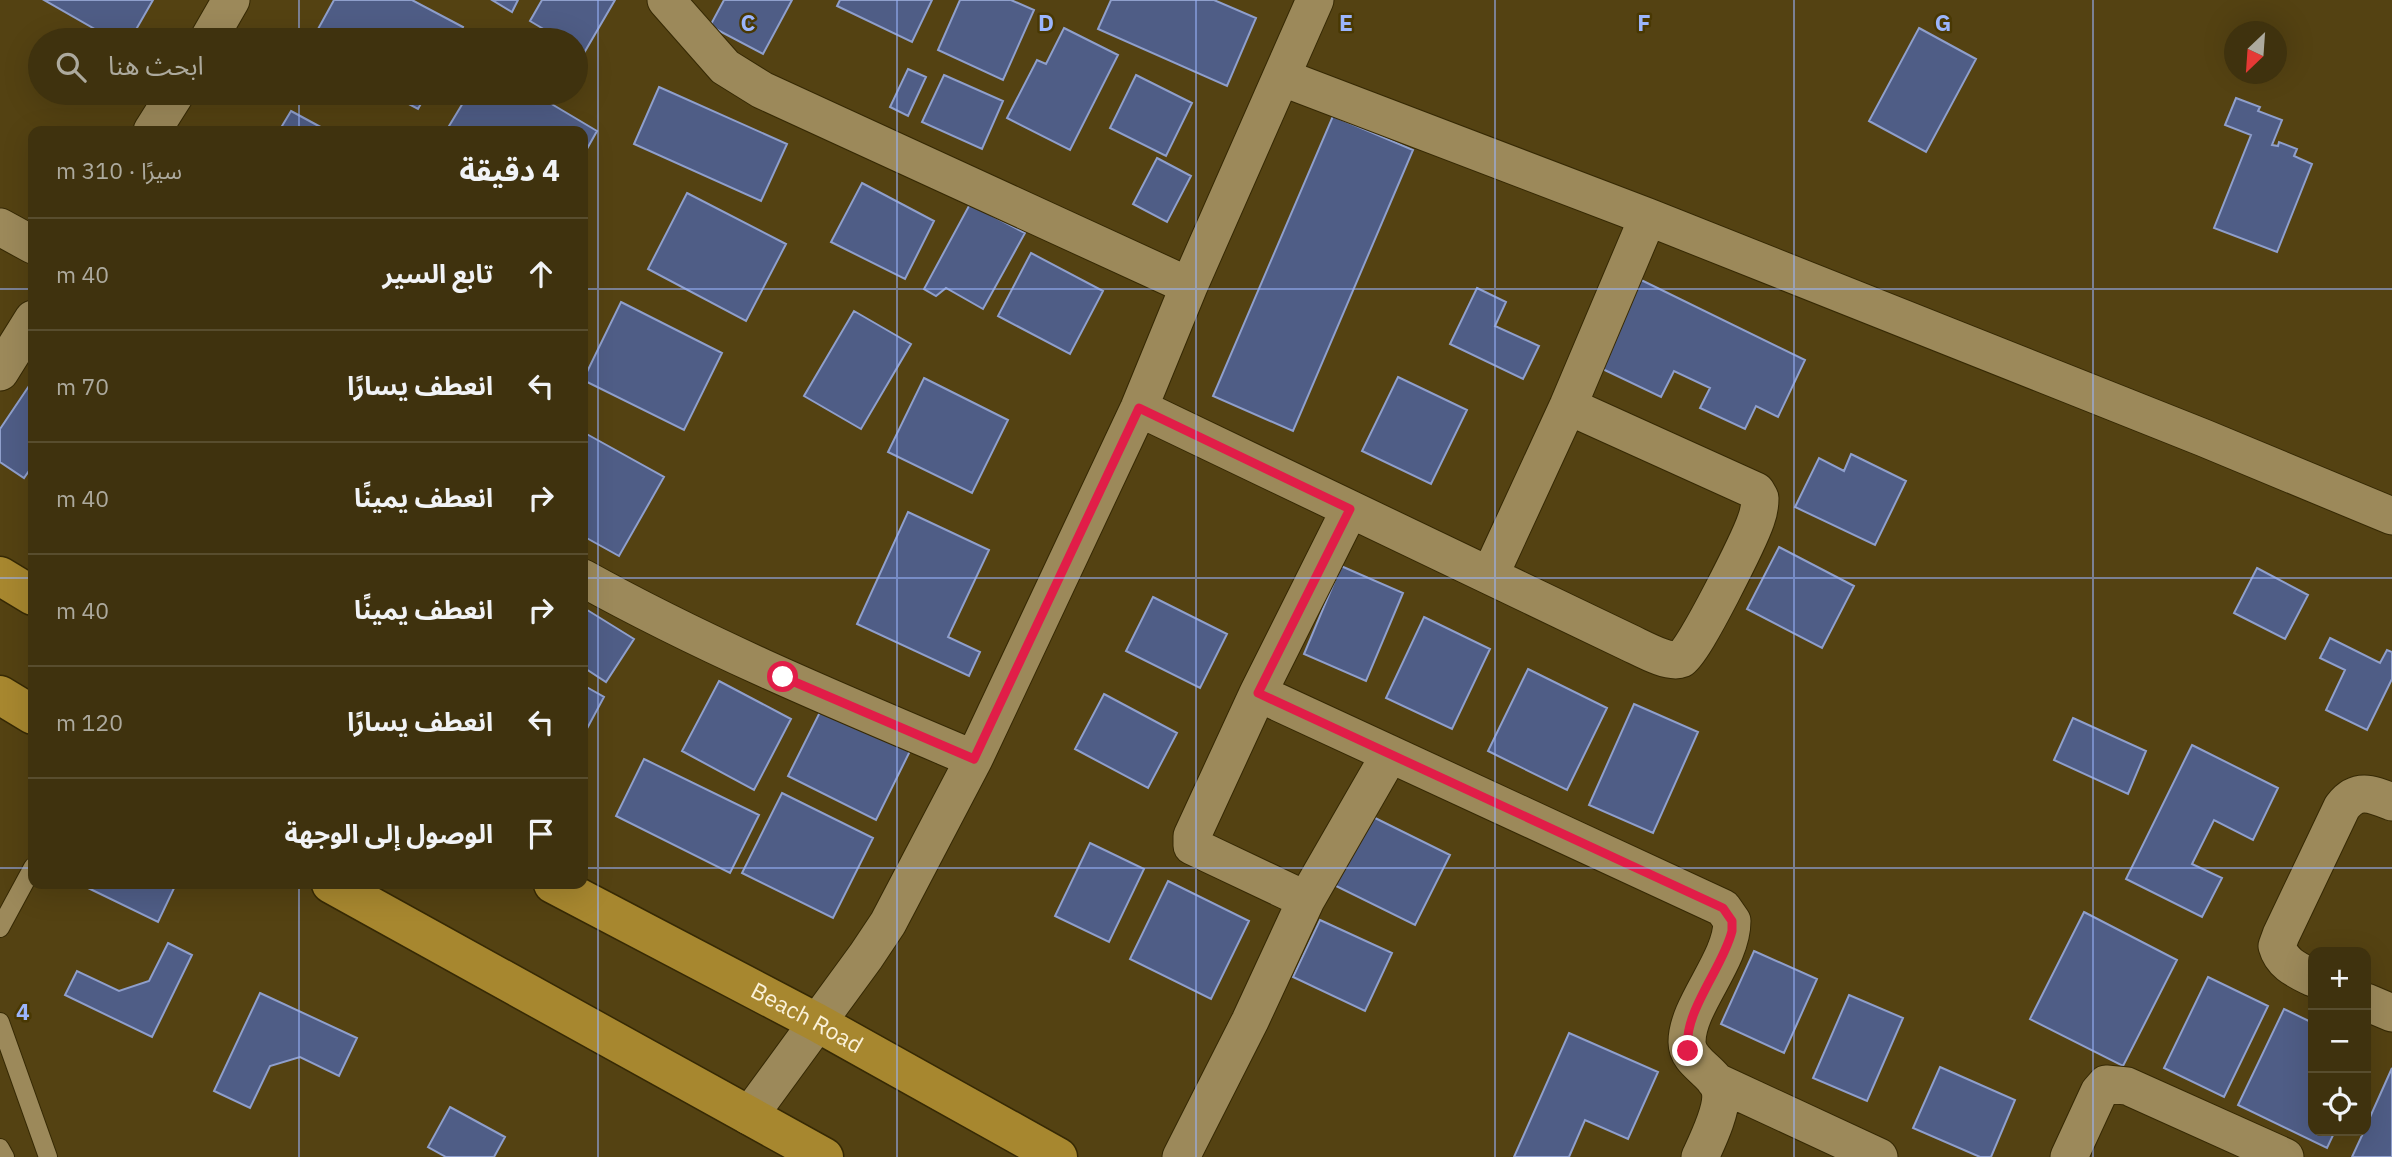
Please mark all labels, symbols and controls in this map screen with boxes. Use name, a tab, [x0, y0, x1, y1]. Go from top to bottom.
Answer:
text: C	[741, 7, 756, 37]
text: D	[1038, 7, 1054, 37]
text: E	[1339, 7, 1353, 37]
text: F	[1637, 7, 1651, 37]
text: G	[1935, 7, 1951, 37]
north arrow	[2224, 21, 2287, 84]
search box	[28, 28, 588, 105]
icon: search	[52, 48, 90, 86]
text: ابحث هنا	[108, 48, 204, 82]
text: 4 دقيقة	[459, 150, 560, 189]
text: سيرًا · 310 m	[56, 155, 182, 185]
icon: ahead	[522, 255, 560, 293]
text: تابع السير	[383, 256, 493, 290]
text: 40 m	[56, 259, 109, 289]
icon: left	[522, 367, 560, 405]
text: انعطف يسارًا	[347, 368, 493, 402]
text: 70 m	[56, 371, 109, 401]
icon: right	[522, 479, 560, 517]
text: انعطف يمينًا	[354, 480, 493, 514]
text: 40 m	[56, 483, 109, 513]
icon: right	[522, 591, 560, 629]
text: انعطف يمينًا	[354, 592, 493, 626]
text: 40 m	[56, 595, 109, 625]
route start	[767, 661, 798, 692]
icon: left	[522, 703, 560, 741]
text: انعطف يسارًا	[347, 704, 493, 738]
text: 120 m	[56, 707, 123, 737]
icon: arrive	[522, 815, 560, 853]
text: الوصول إلى الوجهة	[284, 816, 493, 850]
map controls	[2308, 947, 2371, 1136]
button: +	[2308, 947, 2371, 1010]
street label: Beach Road	[746, 975, 869, 1059]
text: 4	[16, 996, 30, 1026]
button: −	[2308, 1010, 2371, 1073]
route end	[1672, 1035, 1703, 1066]
button: locate	[2308, 1073, 2371, 1136]

